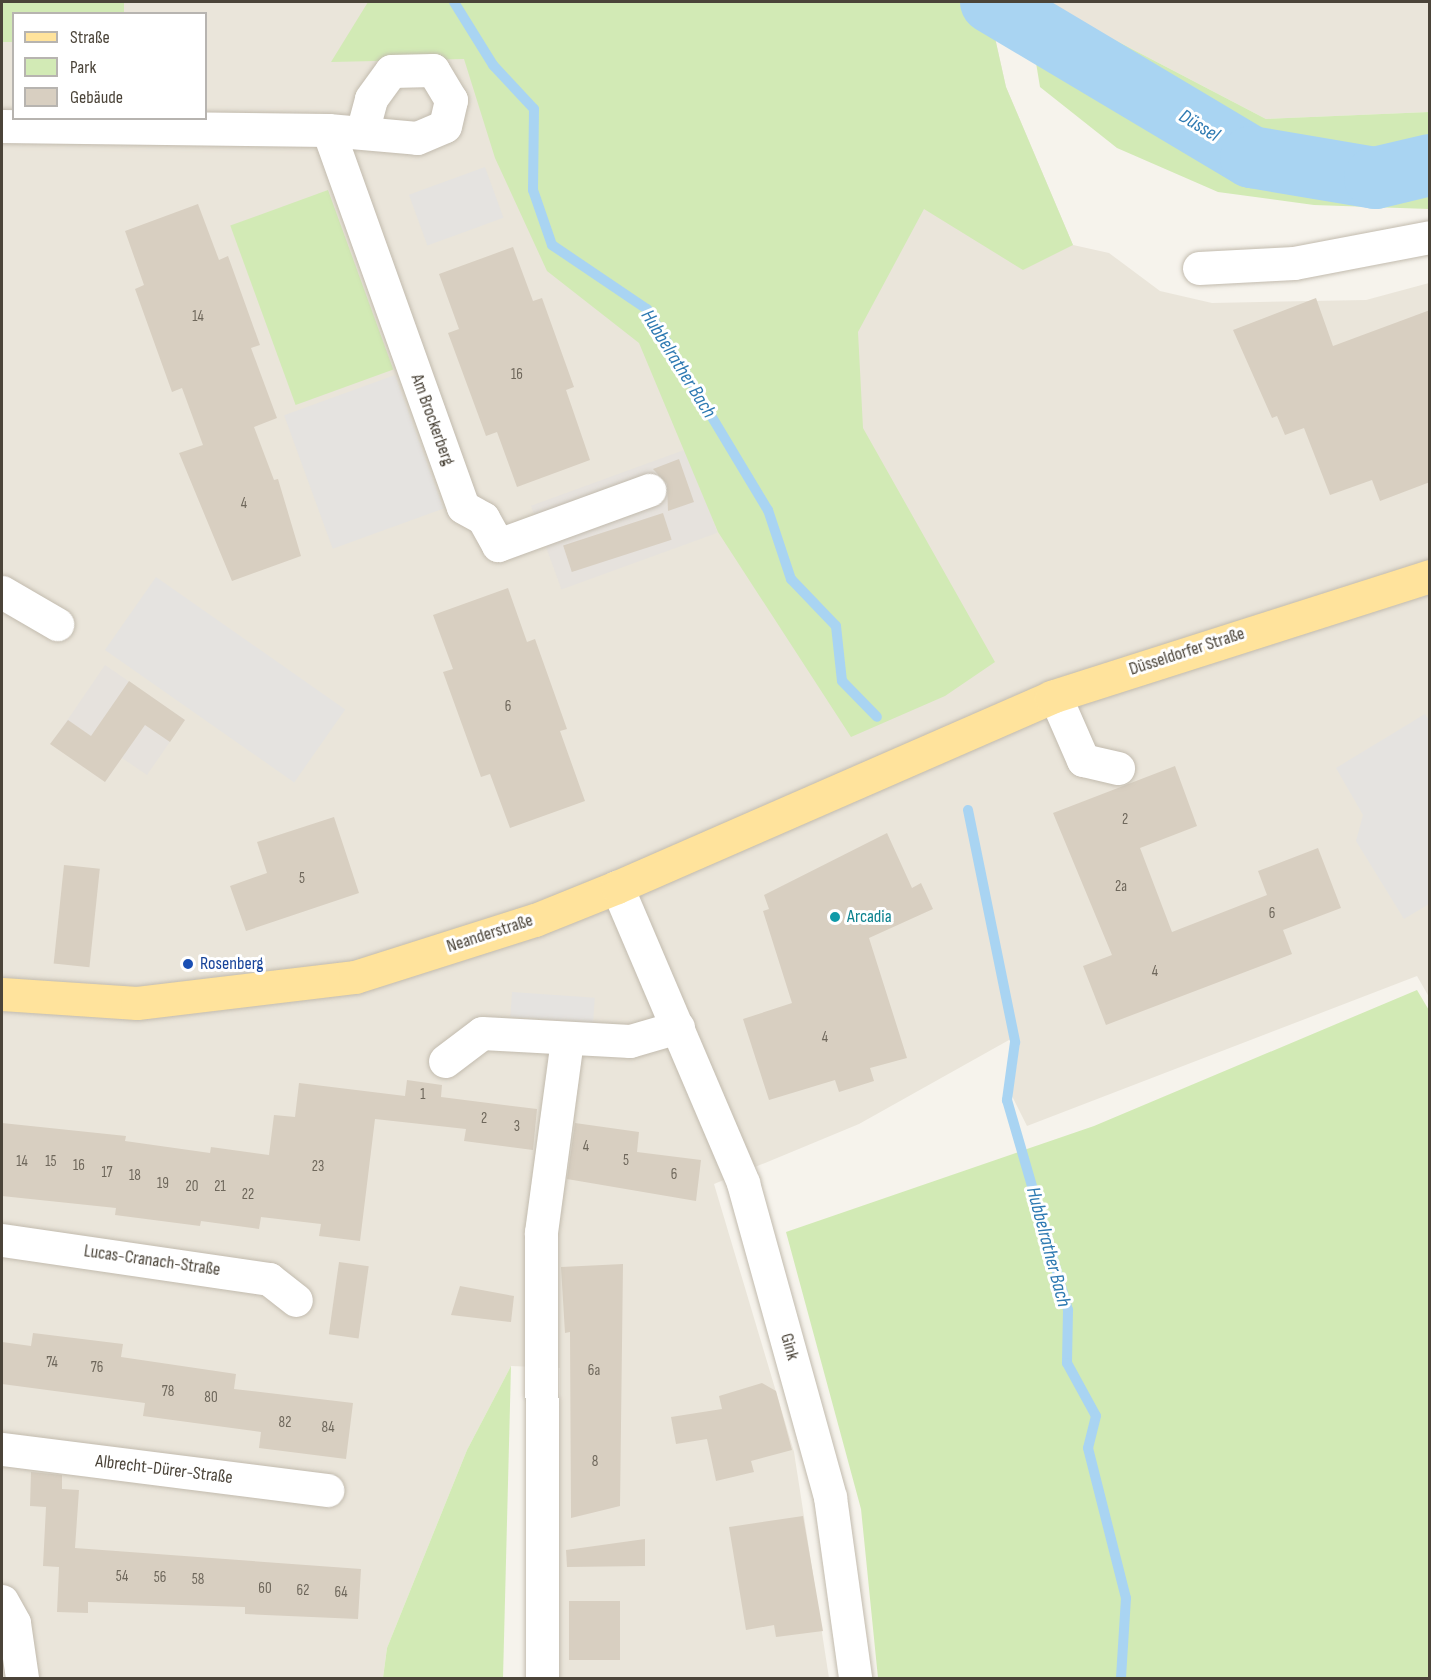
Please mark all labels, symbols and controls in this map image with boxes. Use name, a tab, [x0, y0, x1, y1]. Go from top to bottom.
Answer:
legend	[12, 12, 207, 120]
text: Straße	[70, 27, 110, 48]
text: Park	[70, 57, 96, 78]
text: Gebäude	[70, 87, 123, 108]
water label: Düssel	[1174, 105, 1224, 147]
water label: Hubbelrather Bach	[635, 305, 721, 423]
house number: 14	[192, 308, 204, 326]
house number: 16	[511, 366, 523, 384]
street label: Am Brockerberg	[406, 371, 458, 469]
house number: 4	[241, 495, 247, 513]
street label: Düsseldorfer Straße	[1127, 623, 1247, 681]
house number: 6	[505, 698, 511, 716]
house number: 2	[1122, 811, 1128, 829]
house number: 5	[299, 870, 305, 888]
house number: 2a	[1115, 878, 1127, 896]
house number: 6	[1269, 905, 1275, 923]
place label: Arcadia	[847, 906, 892, 928]
street label: Neanderstraße	[444, 910, 536, 958]
marker: Arcadia	[828, 910, 842, 924]
place label: Rosenberg	[200, 953, 264, 975]
marker: Rosenberg	[181, 957, 195, 971]
house number: 4	[1152, 963, 1158, 981]
house number: 4	[822, 1029, 828, 1047]
house number: 1	[420, 1086, 426, 1104]
house number: 2	[481, 1110, 487, 1128]
house number: 3	[514, 1118, 520, 1136]
house number: 4	[583, 1138, 589, 1156]
house number: 5	[623, 1152, 629, 1170]
house number: 14	[16, 1153, 28, 1171]
house number: 15	[45, 1153, 57, 1171]
house number: 16	[73, 1157, 85, 1175]
house number: 23	[312, 1158, 324, 1176]
house number: 17	[101, 1164, 113, 1182]
house number: 6	[671, 1166, 677, 1184]
house number: 18	[129, 1167, 141, 1185]
house number: 19	[157, 1175, 169, 1193]
house number: 20	[186, 1178, 198, 1196]
house number: 21	[214, 1178, 226, 1196]
water label: Hubbelrather Bach	[1020, 1184, 1076, 1310]
house number: 22	[242, 1186, 254, 1204]
street label: Lucas-Cranach-Straße	[82, 1241, 222, 1281]
street label: Gink	[775, 1331, 803, 1363]
house number: 74	[46, 1354, 58, 1372]
house number: 76	[91, 1359, 103, 1377]
house number: 6a	[588, 1362, 600, 1380]
house number: 78	[162, 1383, 174, 1401]
house number: 80	[204, 1389, 218, 1407]
house number: 82	[279, 1414, 291, 1432]
house number: 84	[321, 1419, 335, 1437]
street label: Albrecht-Dürer-Straße	[94, 1451, 234, 1489]
house number: 8	[592, 1453, 598, 1471]
house number: 54	[116, 1568, 128, 1586]
house number: 56	[154, 1569, 166, 1587]
house number: 58	[192, 1571, 204, 1589]
house number: 60	[258, 1580, 272, 1598]
house number: 62	[297, 1582, 309, 1600]
house number: 64	[334, 1584, 348, 1602]

